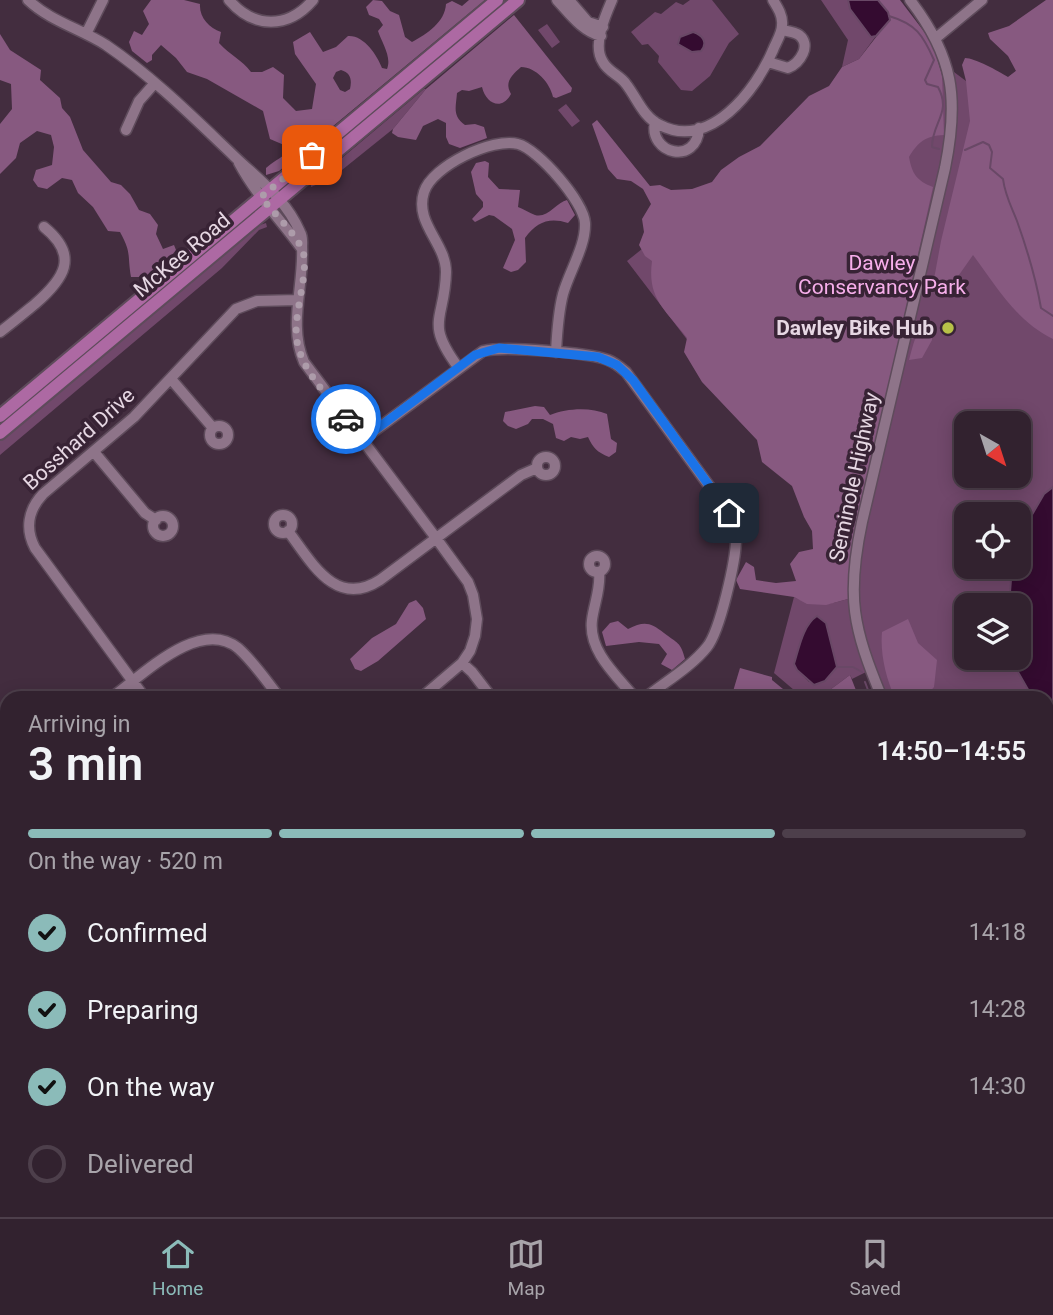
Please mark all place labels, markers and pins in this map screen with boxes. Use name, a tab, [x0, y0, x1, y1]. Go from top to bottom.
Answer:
pin	[282, 125, 342, 185]
place label: Dawley Bike Hub	[776, 316, 934, 340]
marker: Dawley Bike Hub	[940, 320, 956, 336]
pin	[699, 483, 759, 543]

